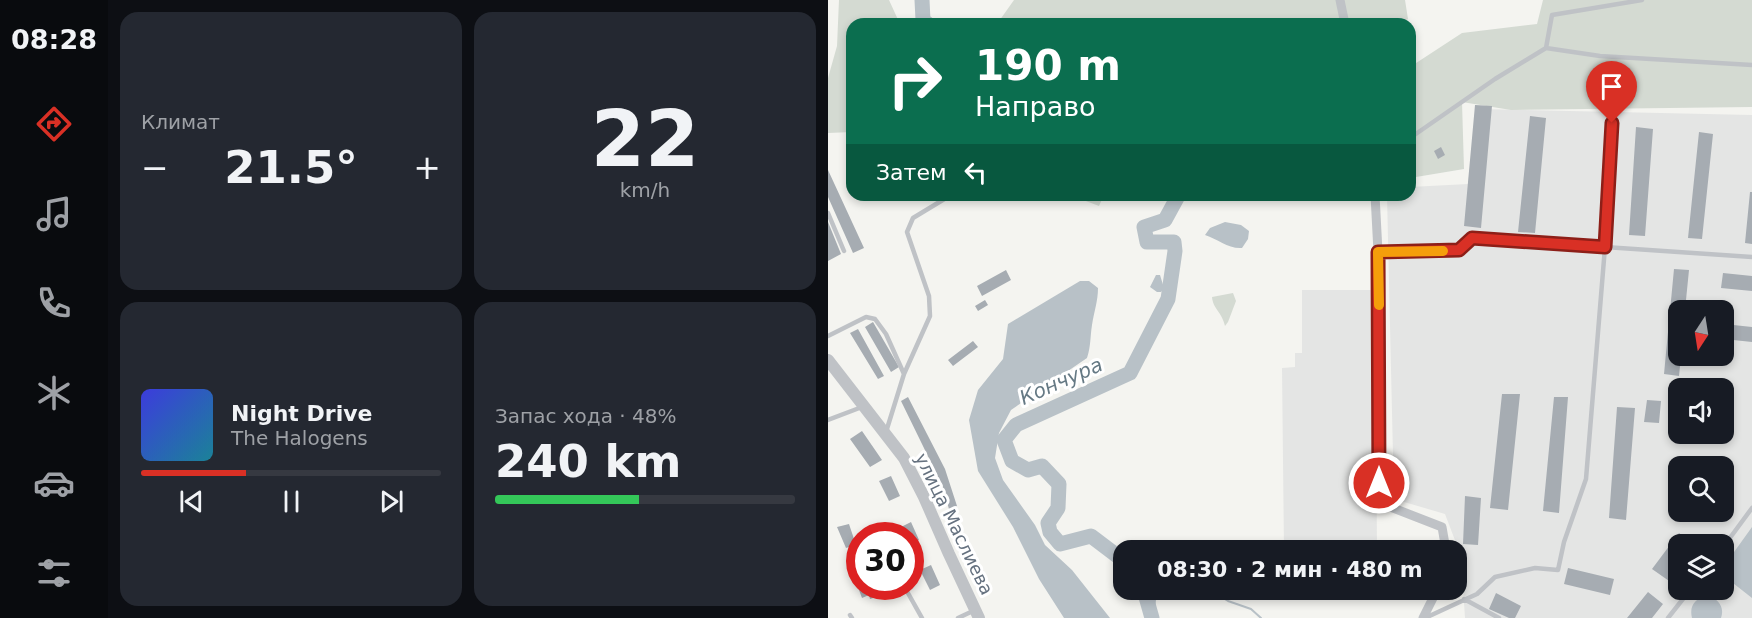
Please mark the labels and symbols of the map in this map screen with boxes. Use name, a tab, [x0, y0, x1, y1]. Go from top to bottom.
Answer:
pin	[1586, 61, 1637, 123]
north arrow	[1668, 300, 1734, 366]
water label: Кончура	[1016, 352, 1106, 410]
street label: улица Маслиева	[911, 449, 998, 598]
position arrow	[1347, 451, 1411, 515]
speed limit sign: 30	[846, 522, 924, 600]

